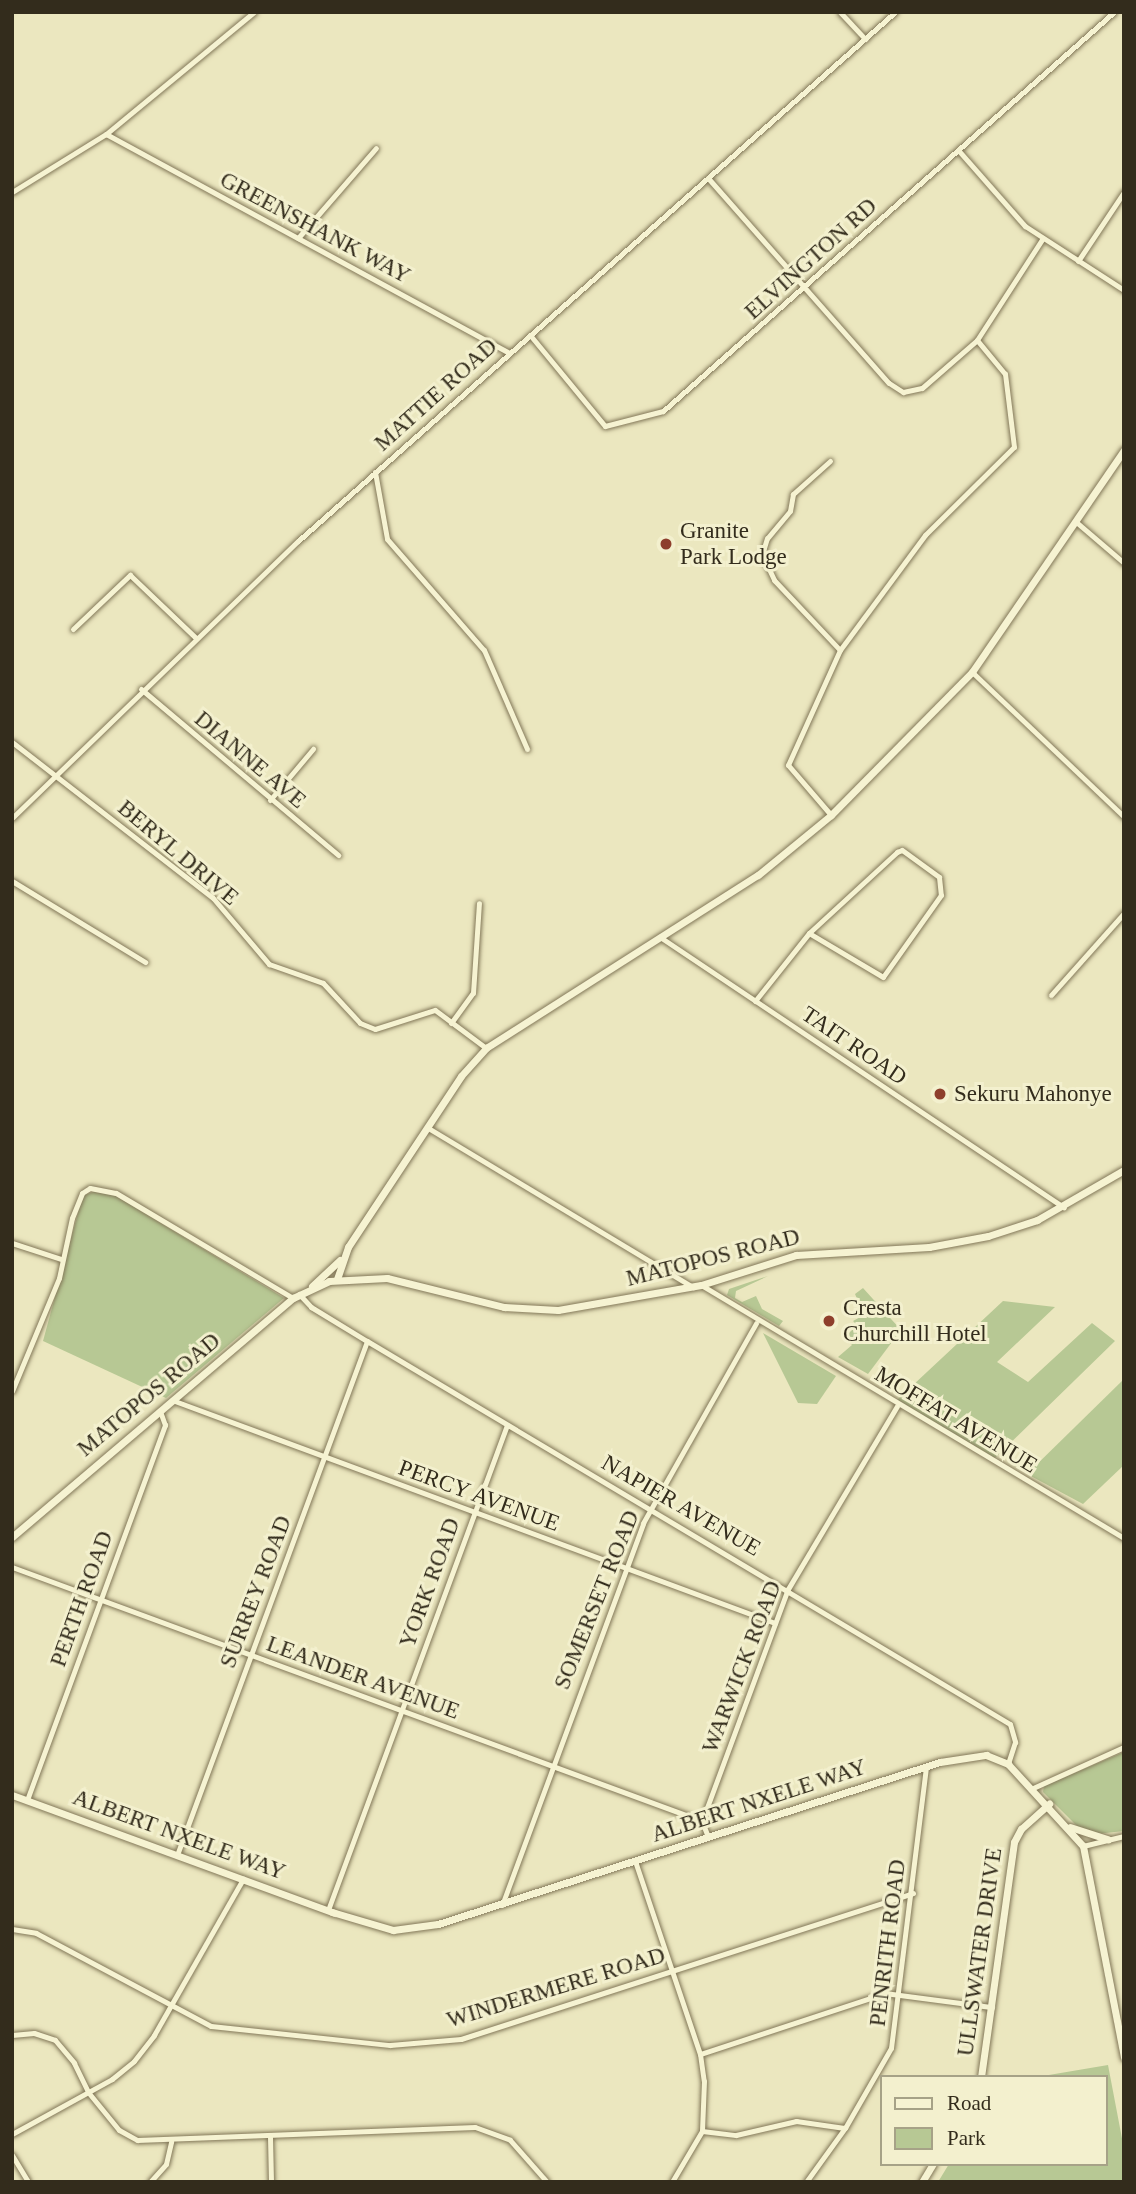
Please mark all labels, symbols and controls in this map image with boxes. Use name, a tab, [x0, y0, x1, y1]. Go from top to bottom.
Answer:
street label: GREENSHANK WAY	[215, 166, 415, 290]
street label: ELVINGTON RD	[739, 193, 883, 325]
street label: MATTIE ROAD	[369, 333, 503, 457]
place label: Granite Park Lodge	[680, 517, 787, 571]
marker: Granite Park Lodge	[658, 536, 674, 552]
street label: DIANNE AVE	[188, 705, 312, 815]
street label: BERYL DRIVE	[112, 794, 244, 912]
street label: TAIT ROAD	[796, 1001, 912, 1091]
place label: Sekuru Mahonye	[954, 1080, 1112, 1108]
marker: Sekuru Mahonye	[932, 1086, 948, 1102]
street label: MATOPOS ROAD	[623, 1223, 803, 1293]
place label: Cresta Churchill Hotel	[843, 1294, 987, 1348]
marker: Cresta Churchill Hotel	[821, 1313, 837, 1329]
street label: MATOPOS ROAD	[72, 1327, 226, 1463]
street label: MOFFAT AVENUE	[869, 1360, 1043, 1480]
street label: NAPIER AVENUE	[596, 1449, 766, 1563]
street label: PERCY AVENUE	[394, 1454, 564, 1538]
street label: SOMERSET ROAD	[548, 1506, 646, 1694]
street label: SURREY ROAD	[214, 1512, 298, 1672]
street label: YORK ROAD	[394, 1514, 466, 1652]
street label: PERTH ROAD	[45, 1527, 119, 1671]
street label: WARWICK ROAD	[696, 1577, 788, 1757]
street label: LEANDER AVENUE	[262, 1630, 464, 1726]
street label: ALBERT NXELE WAY	[648, 1753, 870, 1849]
street label: ALBERT NXELE WAY	[68, 1784, 290, 1886]
street label: ULLSWATER DRIVE	[952, 1846, 1008, 2058]
street label: PENRITH ROAD	[864, 1858, 912, 2028]
street label: WINDERMERE ROAD	[444, 1942, 668, 2034]
legend	[880, 2075, 1108, 2166]
text: Road	[947, 2091, 991, 2115]
text: Park	[947, 2126, 986, 2150]

